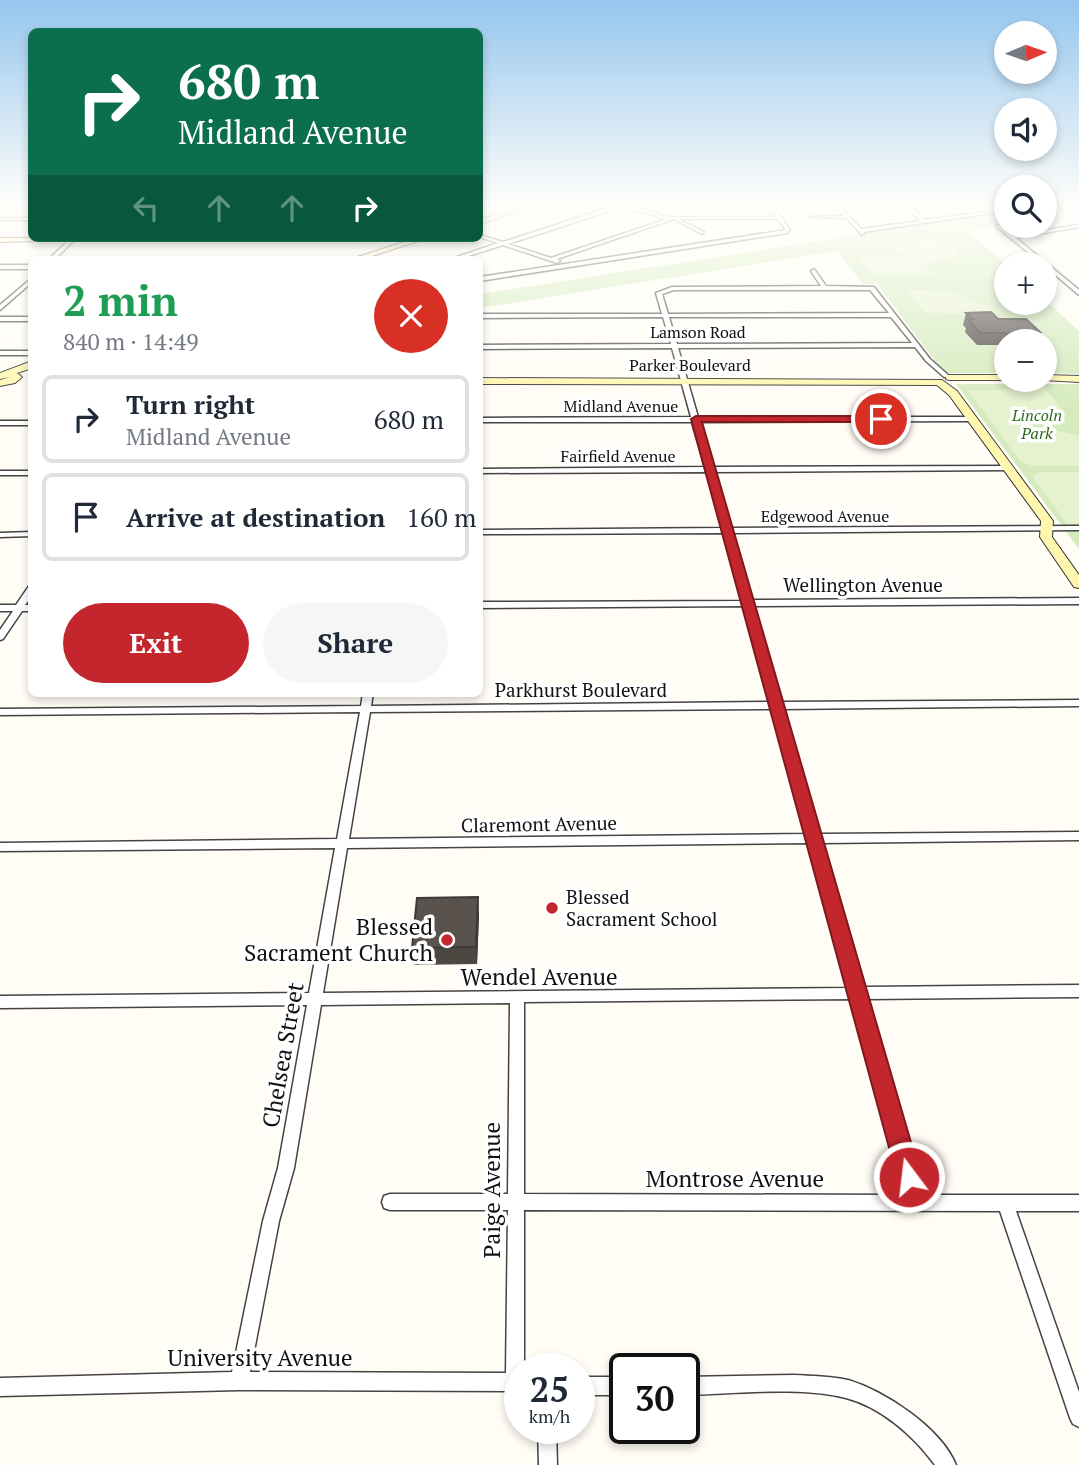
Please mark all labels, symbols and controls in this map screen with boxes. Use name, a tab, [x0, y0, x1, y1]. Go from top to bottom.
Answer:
north arrow	[994, 21, 1057, 84]
map controls	[994, 21, 1057, 392]
text: 680 m	[178, 48, 320, 113]
icon: right	[63, 56, 154, 147]
button: sound	[994, 98, 1057, 161]
text: Midland Avenue	[178, 111, 408, 153]
button: search	[994, 175, 1057, 238]
icon: left	[127, 189, 165, 227]
icon: ahead	[200, 189, 238, 227]
icon: ahead	[273, 189, 311, 227]
icon: right	[346, 189, 384, 227]
button: +	[994, 252, 1057, 315]
text: 2 min	[63, 272, 178, 328]
button: close	[374, 279, 448, 353]
street label: Lamson Road	[650, 321, 746, 343]
text: 840 m · 14:49	[63, 326, 198, 357]
button: −	[994, 329, 1057, 392]
street label: Parker Boulevard	[629, 354, 751, 376]
text: Turn right	[126, 387, 255, 421]
pin	[851, 389, 911, 449]
street label: Midland Avenue	[564, 395, 678, 417]
icon: right	[67, 400, 105, 438]
icon: arrive	[862, 400, 900, 438]
text: 680 m	[374, 402, 444, 436]
park label: Lincoln Park	[1011, 404, 1062, 444]
text: Midland Avenue	[126, 421, 291, 452]
street label: Fairfield Avenue	[560, 445, 676, 467]
icon: arrive	[67, 498, 105, 536]
text: Arrive at destination	[126, 500, 385, 534]
text: 160 m	[406, 500, 477, 534]
street label: Edgewood Avenue	[761, 505, 889, 527]
street label: Wellington Avenue	[783, 572, 943, 597]
button: Exit	[63, 603, 249, 683]
button: Share	[263, 603, 448, 683]
street label: Parkhurst Boulevard	[495, 677, 668, 702]
street label: Claremont Avenue	[461, 810, 617, 837]
place label: Blessed Sacrament School	[566, 884, 717, 931]
marker: Blessed Sacrament School	[544, 900, 560, 916]
place label: Blessed Sacrament Church	[244, 911, 433, 968]
marker: Blessed Sacrament Church	[439, 932, 455, 948]
street label: Wendel Avenue	[461, 961, 617, 992]
street label: Chelsea Street	[254, 979, 311, 1130]
street label: Paige Avenue	[476, 1122, 507, 1258]
position arrow	[872, 1140, 946, 1214]
street label: Montrose Avenue	[646, 1163, 824, 1194]
street label: University Avenue	[167, 1342, 353, 1373]
speed limit sign: 30	[609, 1353, 700, 1444]
text: 25	[530, 1366, 569, 1412]
text: km/h	[529, 1404, 570, 1428]

